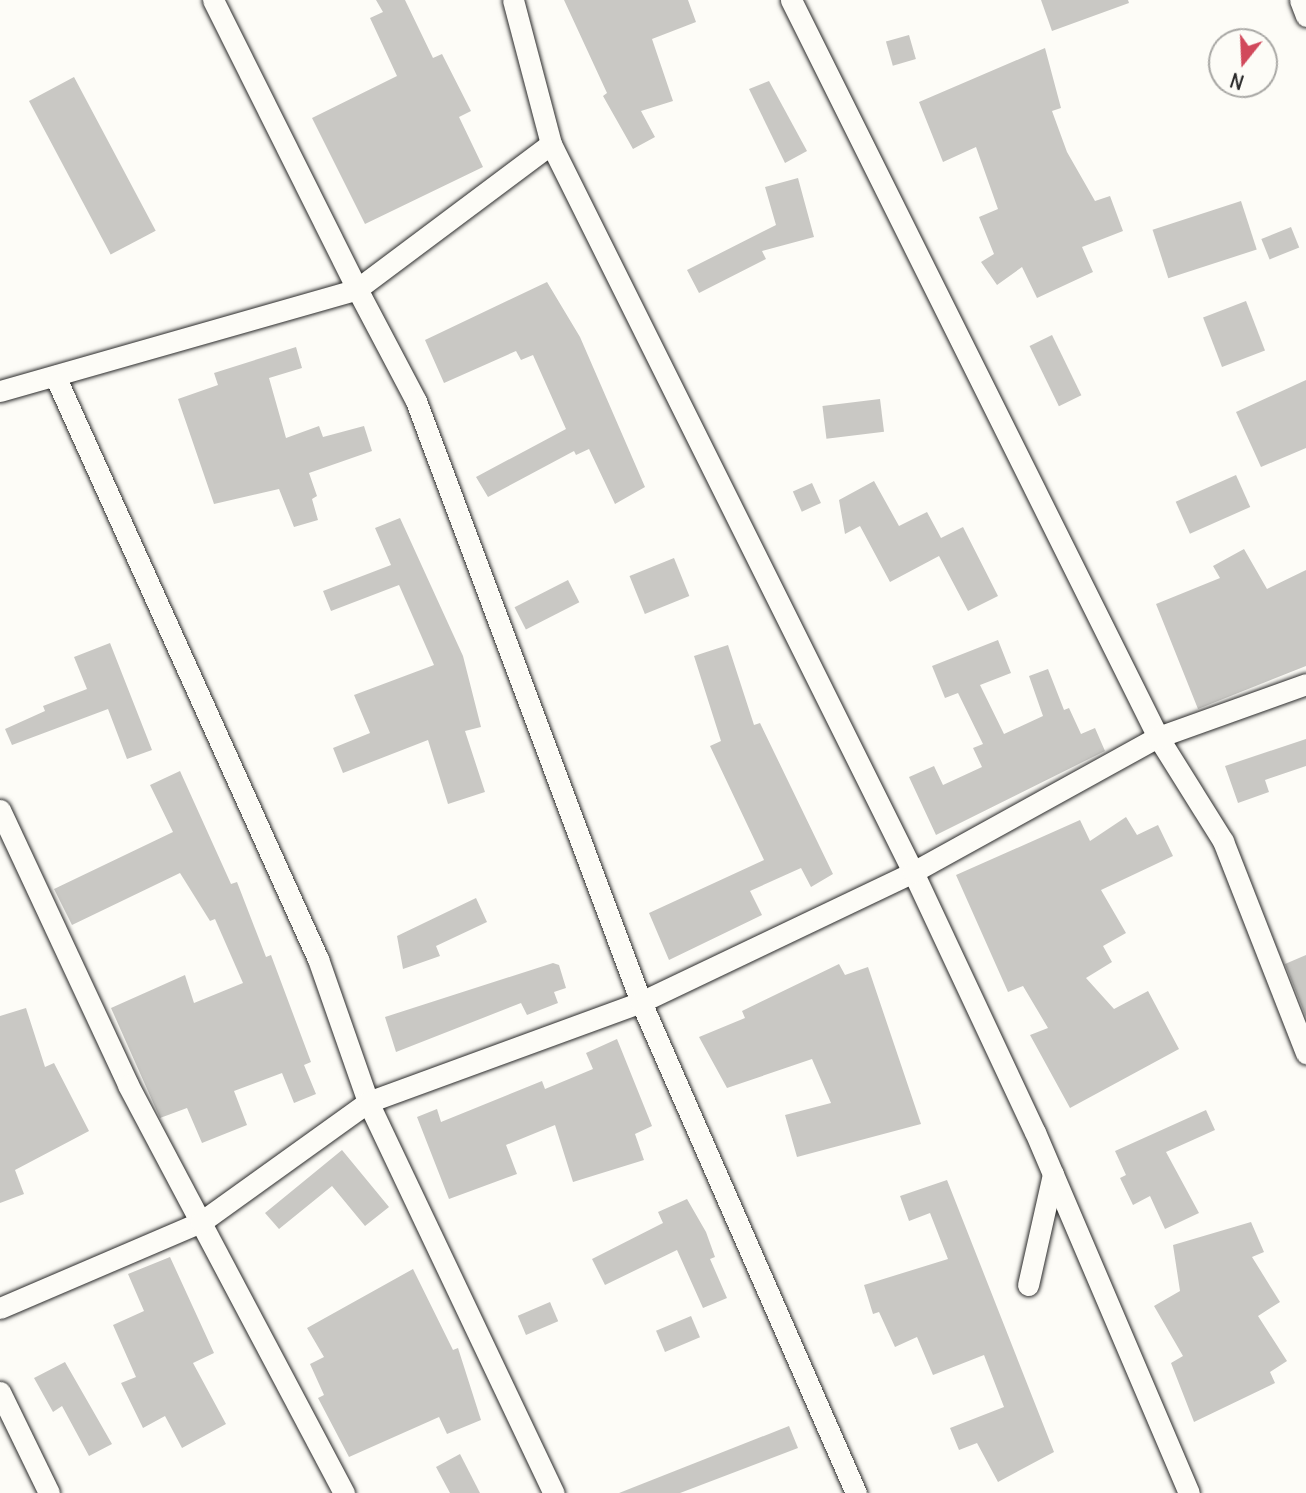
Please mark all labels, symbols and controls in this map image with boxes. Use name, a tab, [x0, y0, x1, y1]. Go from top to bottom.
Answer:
north arrow	[1208, 28, 1278, 98]
text: N	[1227, 68, 1247, 95]

